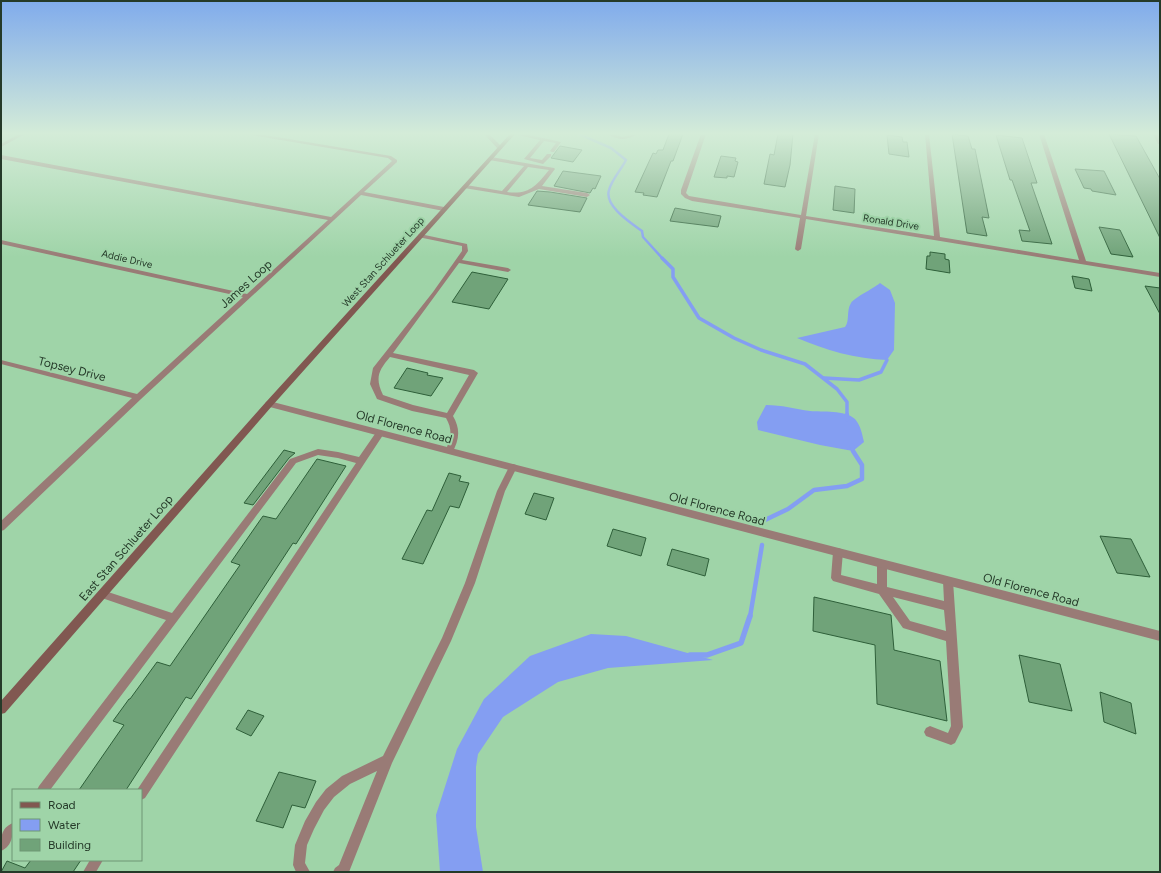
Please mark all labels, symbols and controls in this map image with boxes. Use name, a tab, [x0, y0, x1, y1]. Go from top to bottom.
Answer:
street label: Ronald Drive	[862, 211, 920, 233]
street label: West Stan Schlueter Loop	[339, 214, 427, 310]
street label: Addie Drive	[100, 247, 154, 271]
street label: James Loop	[217, 257, 275, 311]
street label: Topsey Drive	[37, 354, 108, 384]
street label: Old Florence Road	[354, 407, 454, 447]
street label: Old Florence Road	[667, 489, 767, 529]
street label: East Stan Schlueter Loop	[76, 492, 176, 604]
street label: Old Florence Road	[981, 570, 1081, 610]
legend	[12, 789, 142, 861]
text: Road	[48, 798, 76, 812]
text: Water	[48, 818, 80, 832]
text: Building	[48, 838, 91, 852]

